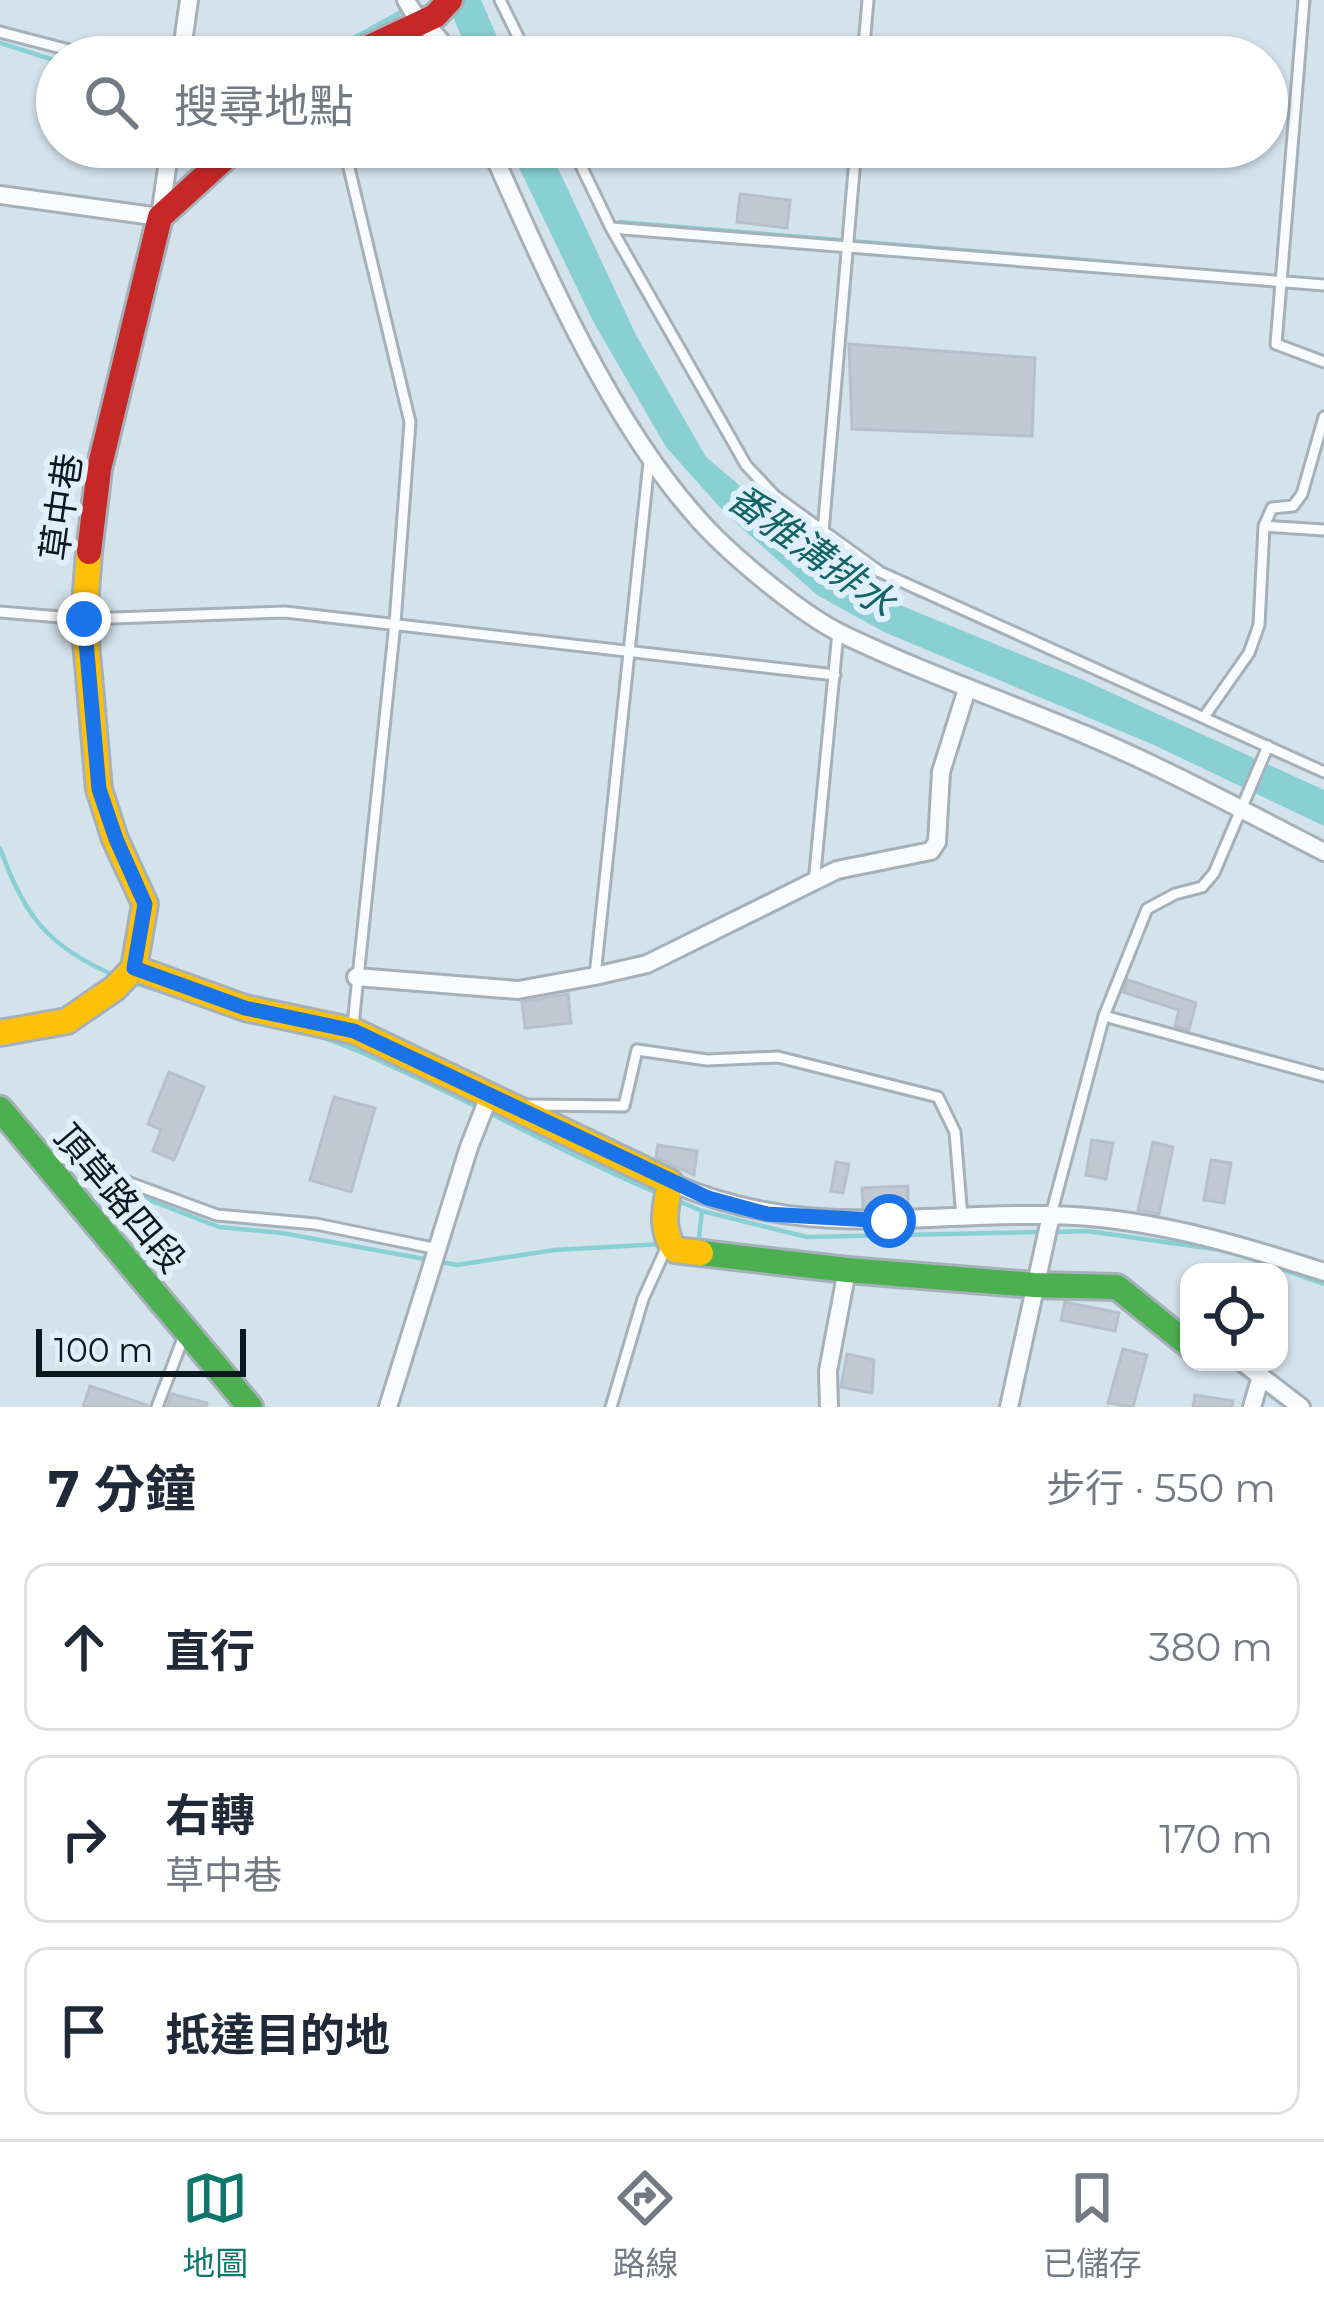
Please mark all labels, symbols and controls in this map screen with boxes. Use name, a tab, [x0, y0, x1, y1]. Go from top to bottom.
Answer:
search box	[36, 36, 1288, 168]
icon: search	[78, 69, 144, 135]
text: 搜尋地點	[174, 78, 354, 133]
street label: 草中巷	[32, 450, 90, 564]
water label: 番雅溝排水	[719, 473, 907, 628]
route end	[57, 592, 111, 646]
street label: 頂草路四段	[45, 1115, 195, 1281]
route start	[862, 1194, 916, 1248]
map controls	[1180, 1263, 1288, 1371]
button: locate	[1180, 1263, 1288, 1371]
scale bar	[36, 1323, 246, 1376]
text: 100 m	[54, 1330, 153, 1370]
text: 7 分鐘	[48, 1458, 196, 1520]
text: 步行 · 550 m	[1046, 1464, 1276, 1512]
icon: ahead	[51, 1614, 117, 1680]
text: 直行	[165, 1623, 255, 1678]
text: 380 m	[1149, 1623, 1273, 1671]
text: 右轉	[165, 1787, 255, 1842]
icon: right	[51, 1806, 117, 1872]
text: 170 m	[1159, 1815, 1273, 1863]
text: 草中巷	[165, 1851, 282, 1899]
icon: arrive	[51, 1998, 117, 2064]
text: 抵達目的地	[165, 2007, 390, 2062]
tab: 地圖	[182, 2165, 248, 2285]
tab: 路線	[612, 2165, 678, 2285]
tab: 已儲存	[1043, 2165, 1142, 2285]

